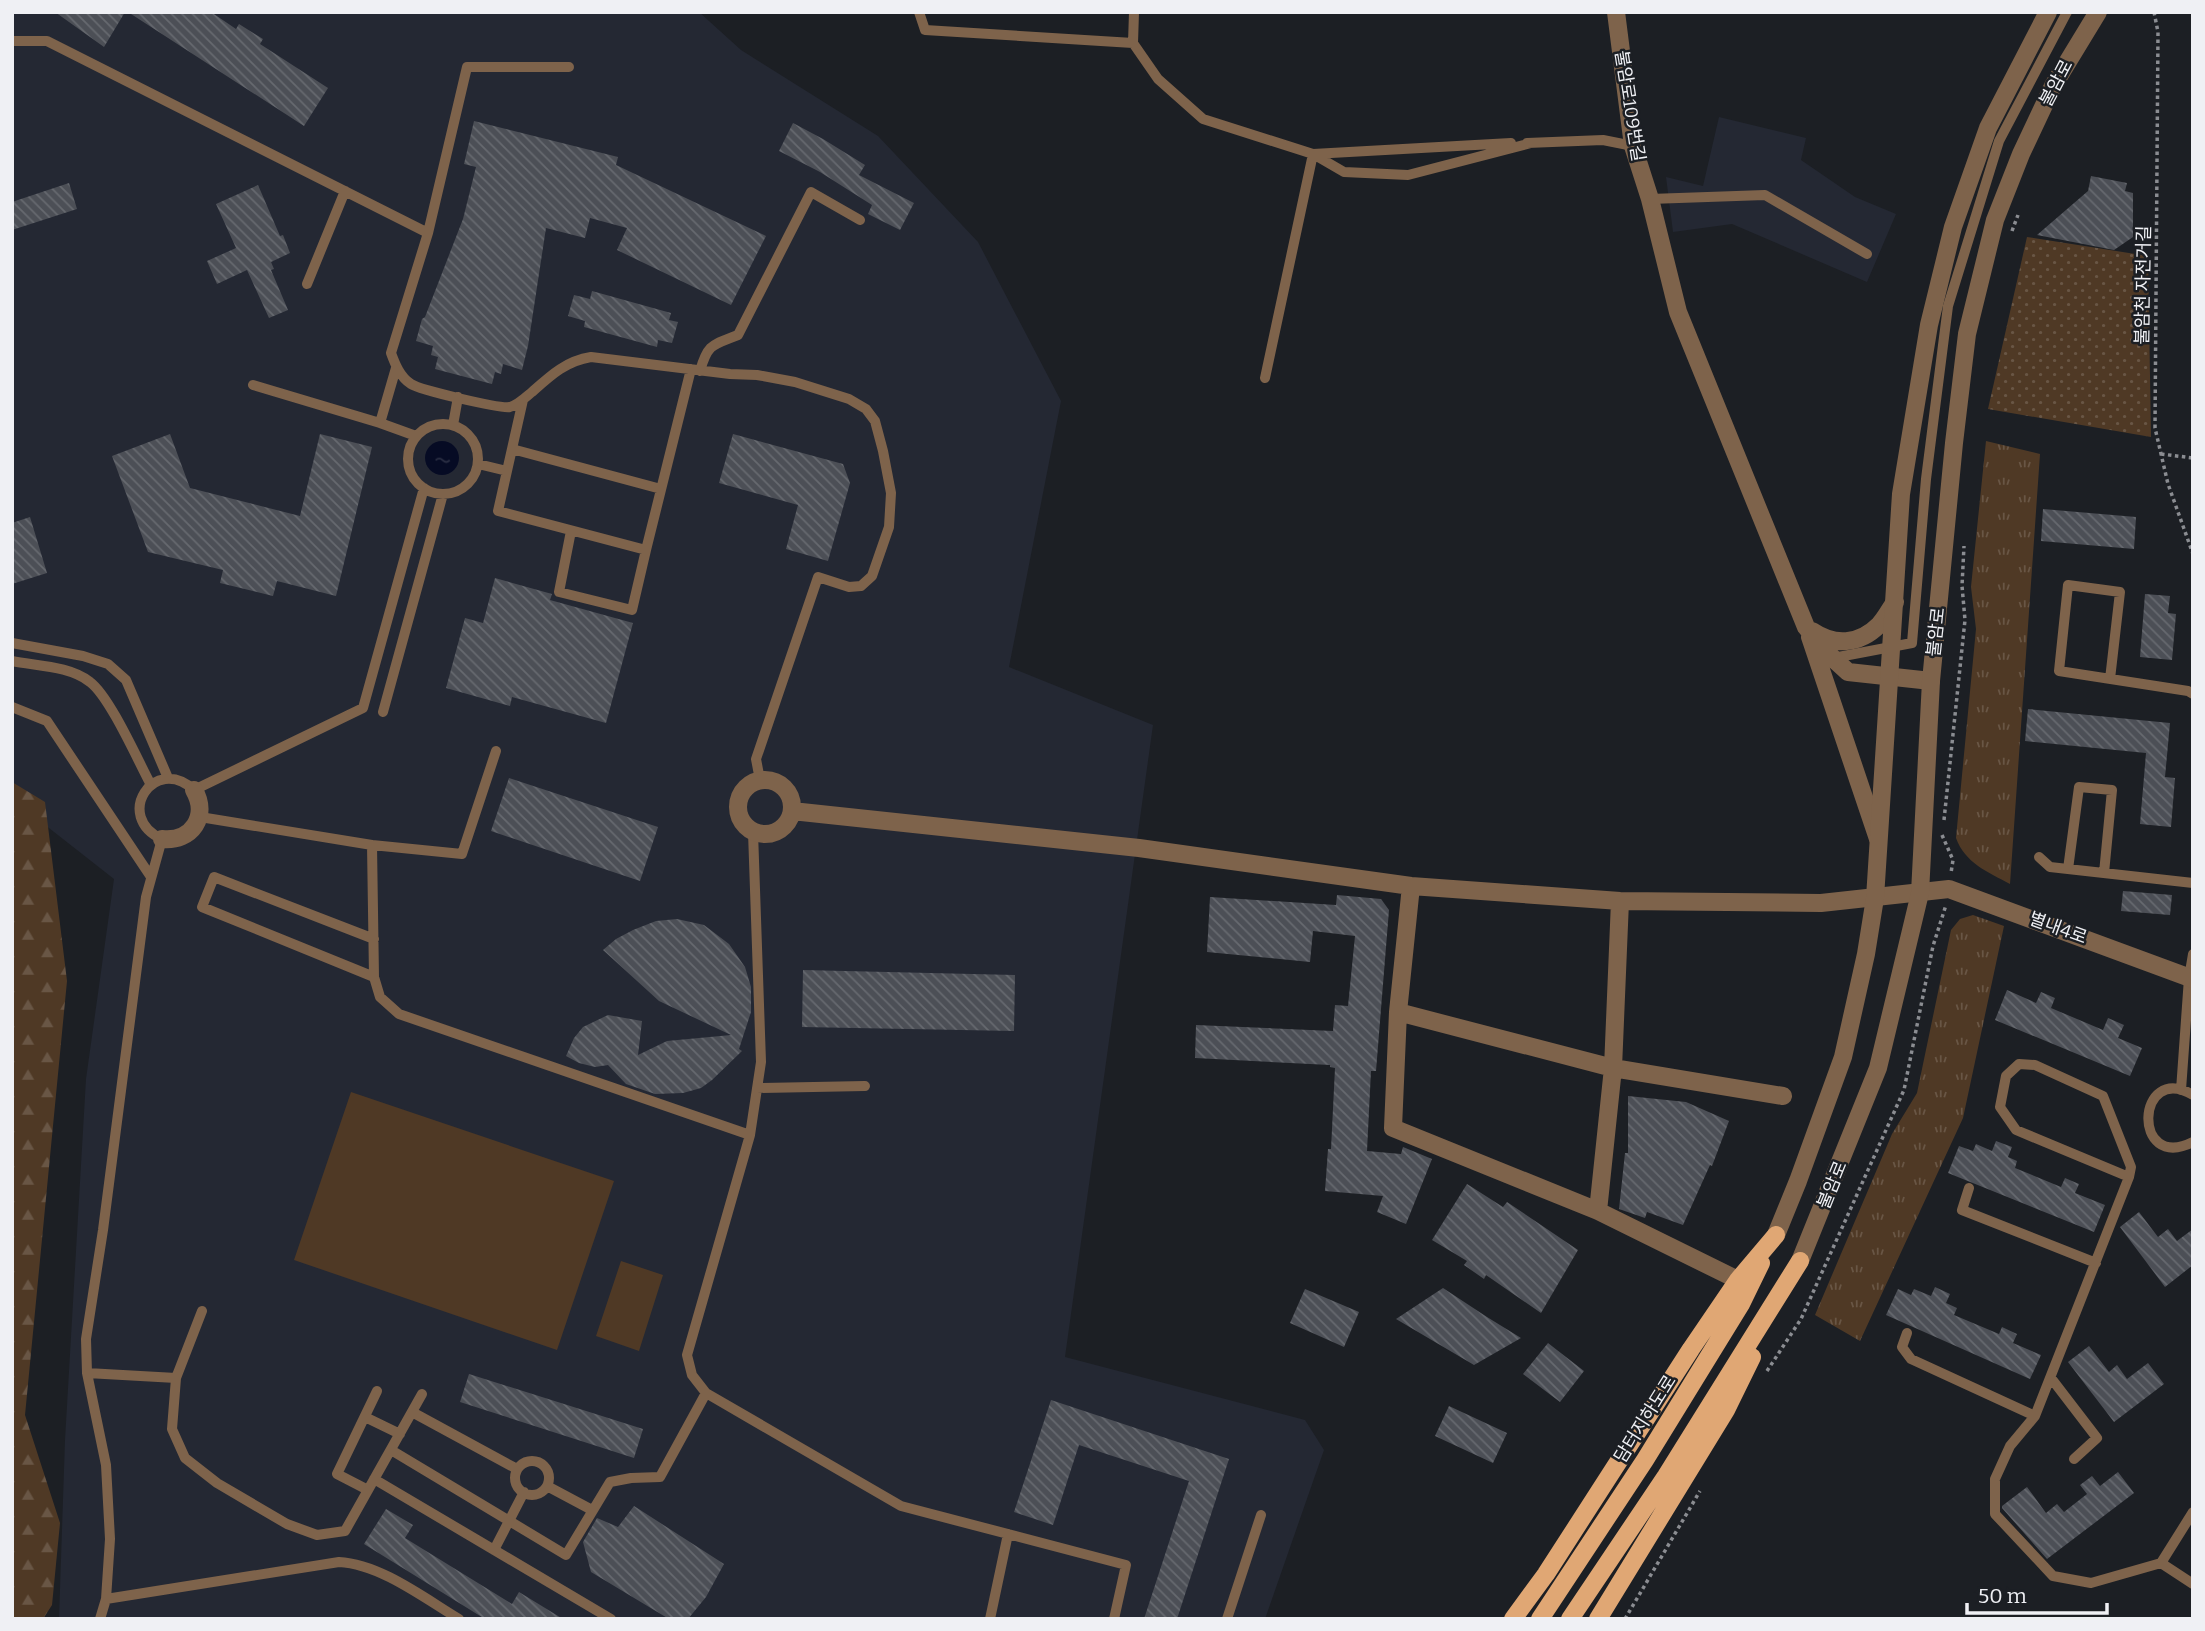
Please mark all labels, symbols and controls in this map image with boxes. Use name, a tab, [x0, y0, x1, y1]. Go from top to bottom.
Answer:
street label: 불암로109번길	[1610, 49, 1650, 163]
street label: 불암로	[2035, 56, 2077, 110]
street label: 불암천 자전거길	[2131, 225, 2155, 345]
street label: 불암로	[1922, 606, 1950, 658]
street label: 별내4로	[2026, 907, 2090, 949]
street label: 불암로	[1812, 1158, 1852, 1212]
street label: 담터지하도로	[1609, 1371, 1681, 1467]
scale bar	[1967, 1572, 2107, 1616]
text: 50 m	[1978, 1583, 2027, 1609]

